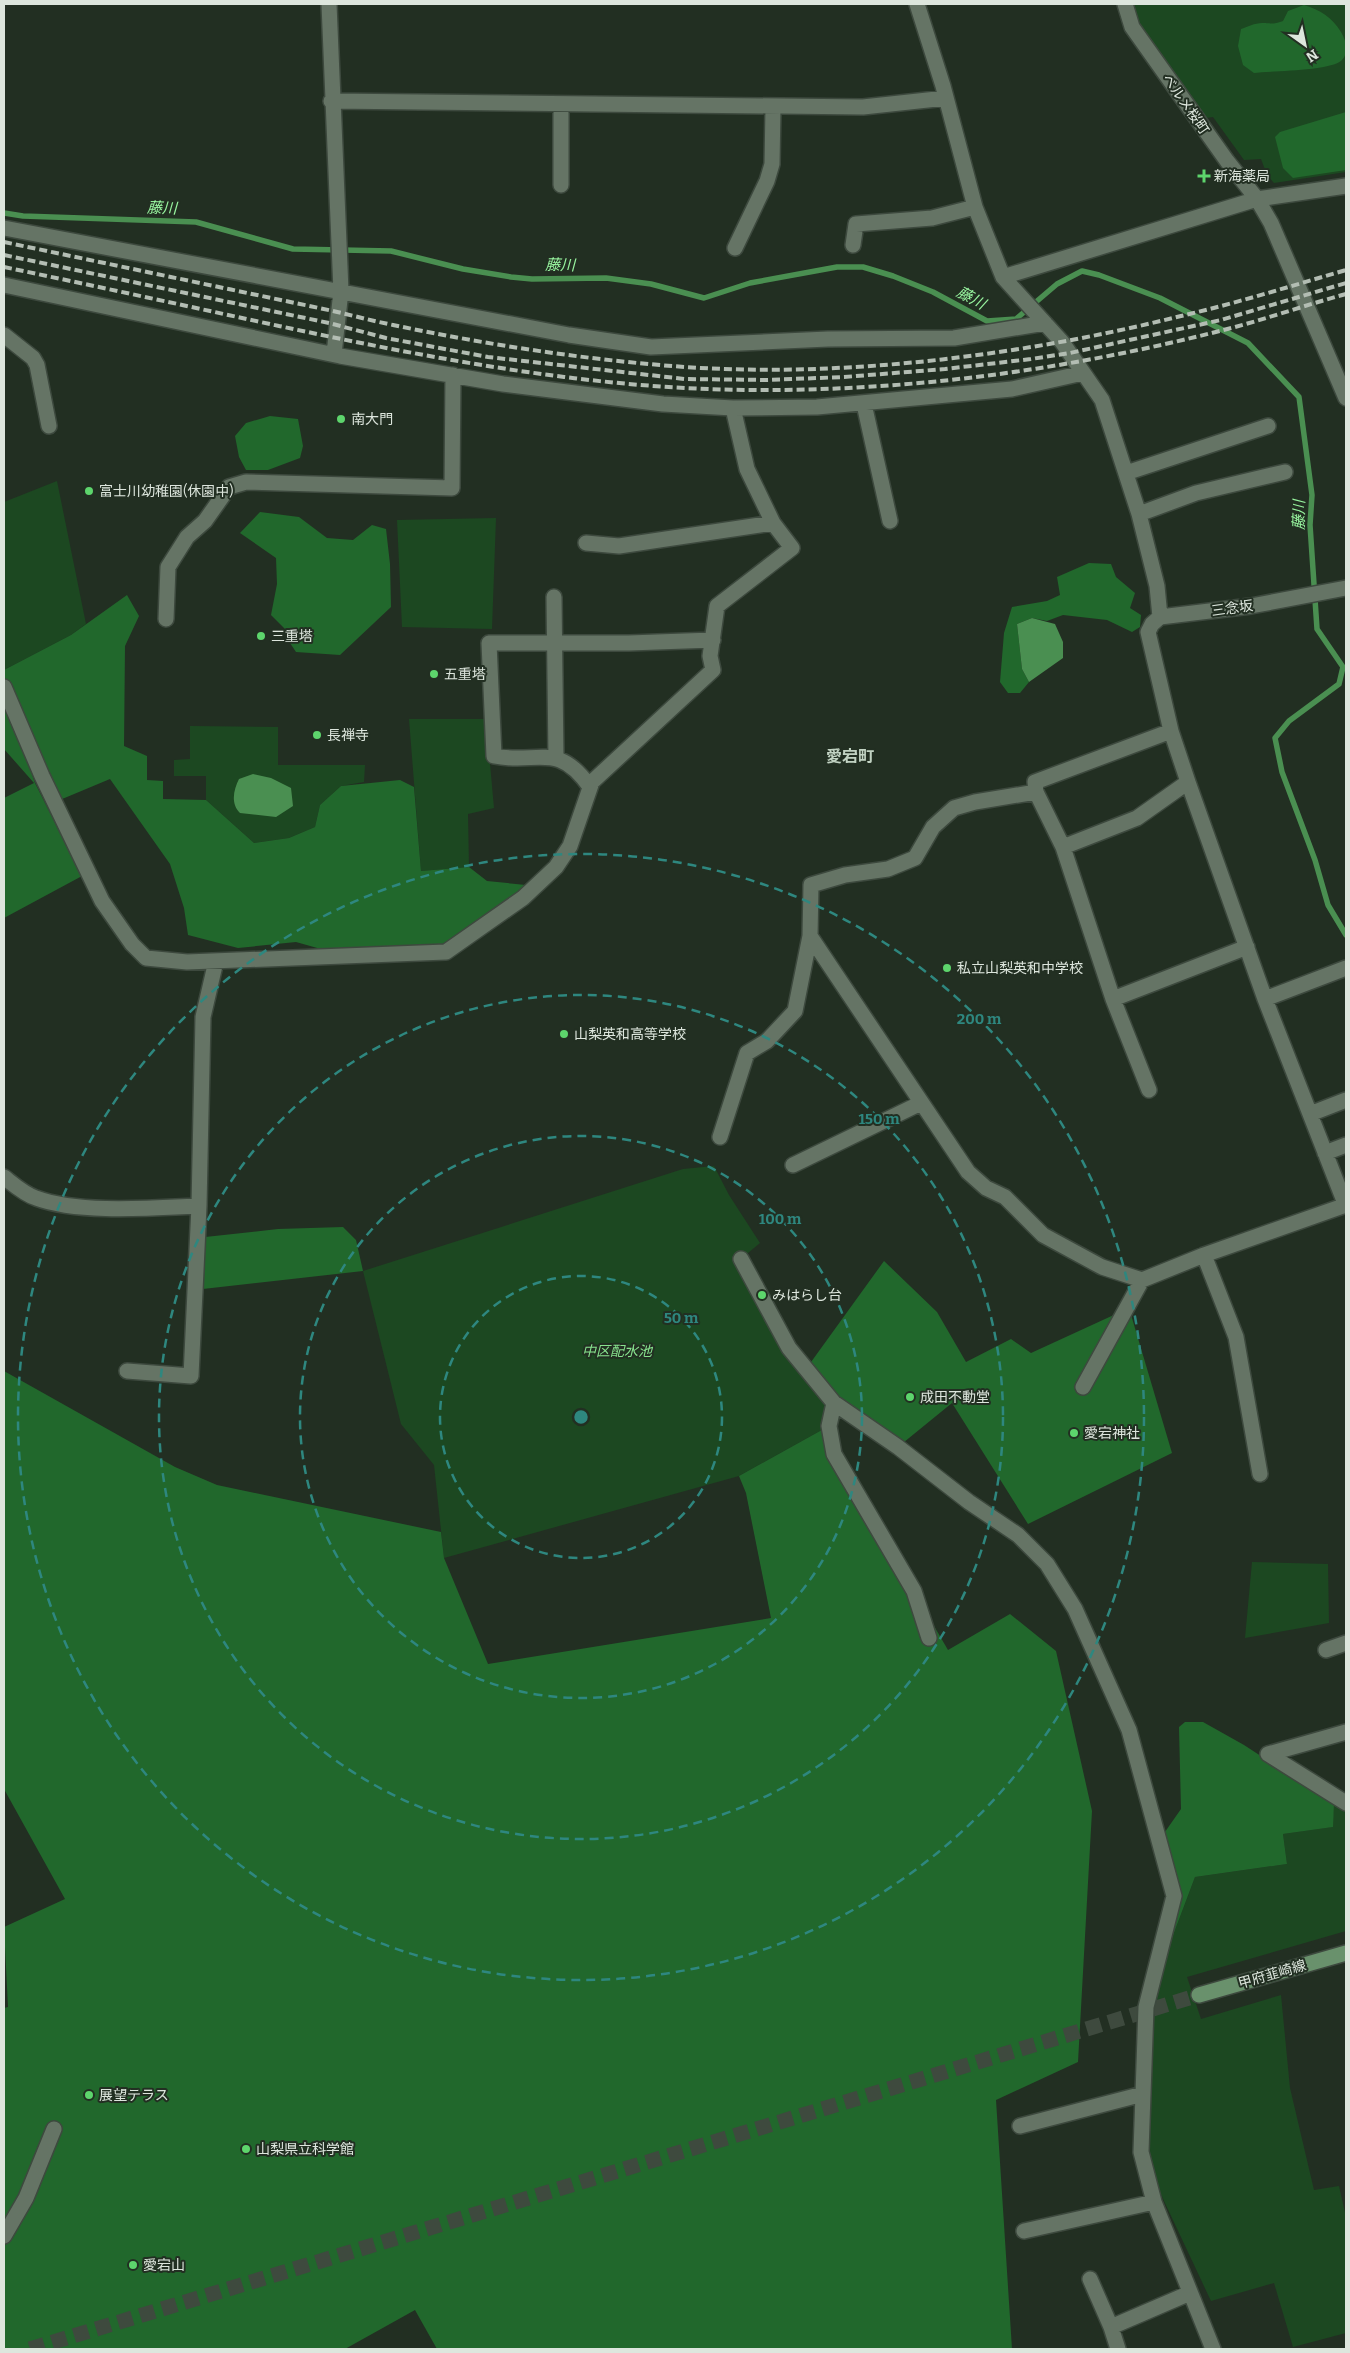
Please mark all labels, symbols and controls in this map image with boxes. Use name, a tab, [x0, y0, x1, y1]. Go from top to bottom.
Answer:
north arrow	[1280, 20, 1330, 70]
text: N	[1302, 45, 1321, 66]
street label: ベルメ桜町	[1159, 71, 1213, 138]
place label: 新海薬局	[1214, 168, 1270, 185]
marker: 新海薬局	[1198, 170, 1210, 182]
water label: 藤川	[147, 198, 179, 218]
water label: 藤川	[545, 256, 577, 274]
water label: 藤川	[954, 283, 990, 314]
place label: 南大門	[351, 411, 393, 428]
marker: 南大門	[335, 413, 347, 425]
place label: 富士川幼稚園(休園中)	[99, 483, 234, 500]
marker: 富士川幼稚園(休園中)	[83, 485, 95, 497]
water label: 藤川	[1290, 498, 1308, 530]
street label: 三念坂	[1210, 597, 1254, 620]
place label: 三重塔	[271, 628, 313, 645]
marker: 三重塔	[255, 630, 267, 642]
place label: 五重塔	[444, 666, 486, 683]
marker: 五重塔	[428, 668, 440, 680]
place label: 長禅寺	[327, 727, 369, 744]
marker: 長禅寺	[311, 729, 323, 741]
district label: 愛宕町	[826, 747, 874, 766]
place label: 私立山梨英和中学校	[957, 960, 1083, 977]
marker: 私立山梨英和中学校	[941, 962, 953, 974]
text: 200 m	[957, 1010, 1002, 1028]
place label: 山梨英和高等学校	[574, 1026, 686, 1043]
marker: 山梨英和高等学校	[558, 1028, 570, 1040]
text: 150 m	[858, 1110, 900, 1128]
text: 100 m	[759, 1210, 802, 1228]
place label: みはらし台	[772, 1287, 842, 1304]
marker: みはらし台	[756, 1289, 768, 1301]
text: 50 m	[664, 1309, 699, 1327]
park label: 中区配水池	[582, 1343, 654, 1360]
place label: 成田不動堂	[920, 1389, 990, 1406]
marker: 成田不動堂	[904, 1391, 916, 1403]
centre of rings	[572, 1408, 590, 1426]
place label: 愛宕神社	[1084, 1425, 1140, 1442]
marker: 愛宕神社	[1068, 1427, 1080, 1439]
street label: 甲府韮崎線	[1236, 1957, 1308, 1992]
place label: 展望テラス	[99, 2087, 169, 2104]
marker: 展望テラス	[83, 2089, 95, 2101]
place label: 山梨県立科学館	[256, 2141, 354, 2158]
marker: 山梨県立科学館	[240, 2143, 252, 2155]
place label: 愛宕山	[143, 2257, 185, 2274]
marker: 愛宕山	[127, 2259, 139, 2271]

